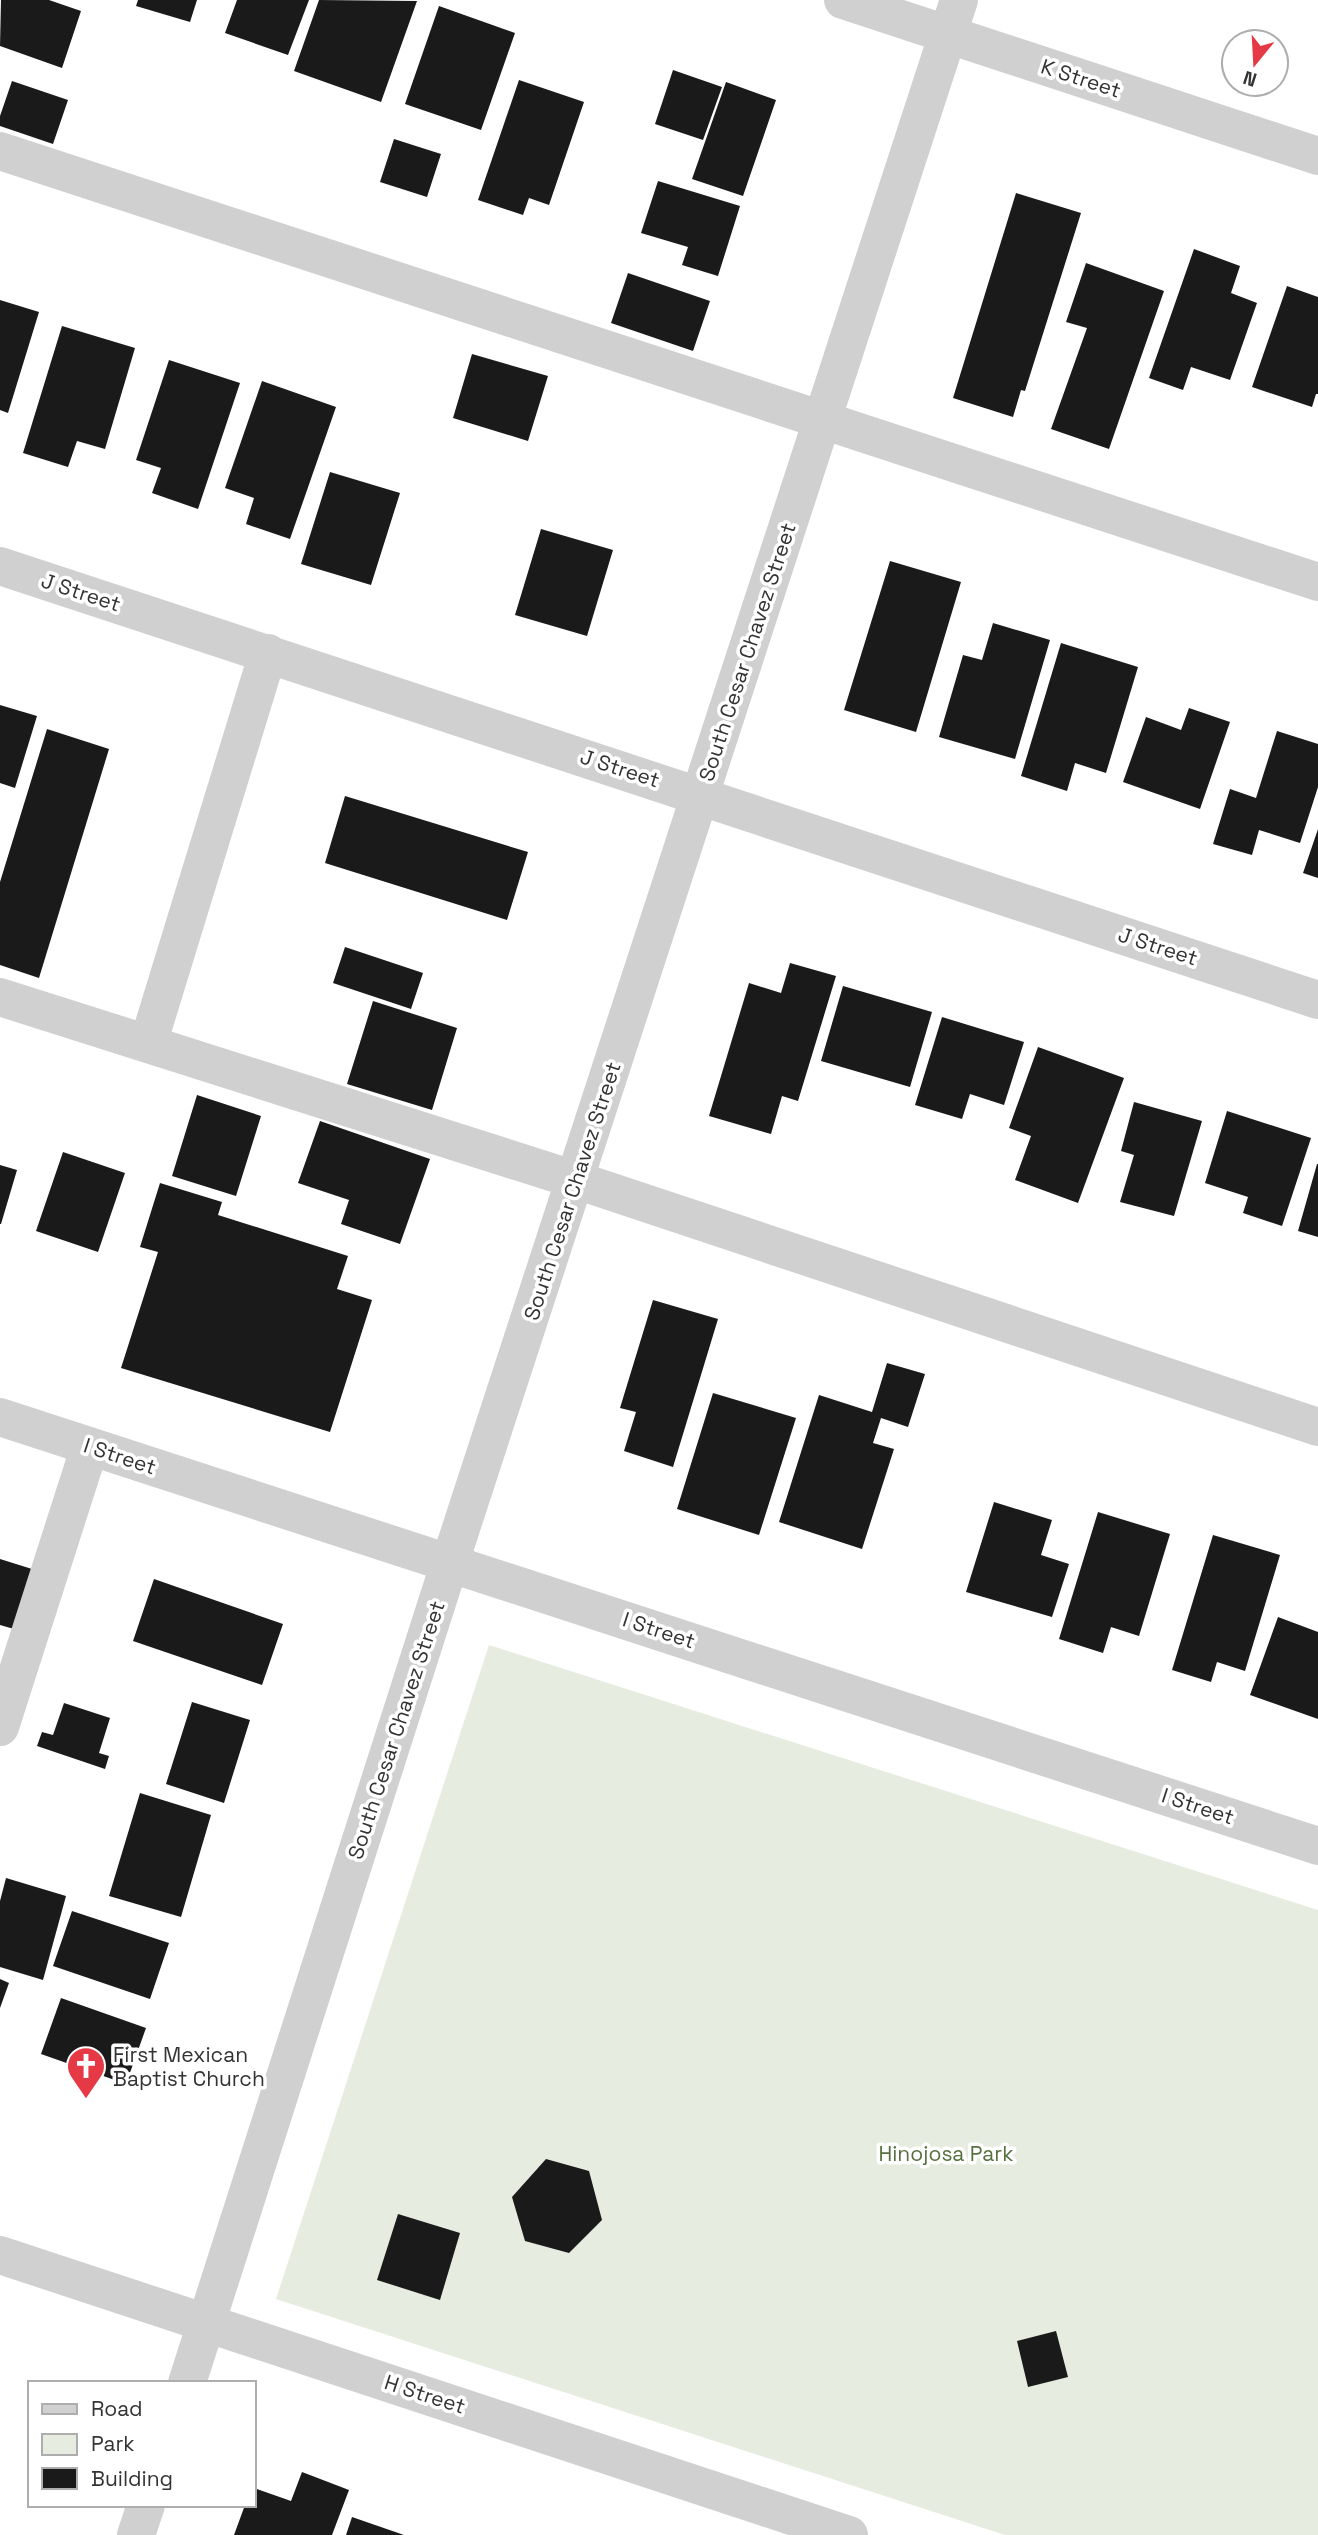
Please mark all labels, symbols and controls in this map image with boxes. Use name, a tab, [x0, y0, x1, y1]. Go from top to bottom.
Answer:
north arrow	[1220, 28, 1290, 98]
street label: K Street	[1038, 52, 1124, 104]
text: N	[1240, 65, 1260, 93]
street label: South Cesar Chavez Street	[692, 519, 802, 785]
street label: J Street	[38, 566, 124, 618]
street label: J Street	[577, 742, 663, 794]
street label: J Street	[1115, 920, 1201, 972]
street label: South Cesar Chavez Street	[517, 1058, 627, 1324]
street label: I Street	[80, 1432, 160, 1480]
street label: South Cesar Chavez Street	[341, 1597, 451, 1863]
street label: I Street	[619, 1606, 699, 1654]
street label: I Street	[1158, 1782, 1238, 1830]
place label: First Mexican Baptist Church	[113, 2041, 265, 2092]
church icon: First Mexican Baptist Church	[65, 2045, 107, 2100]
park label: Hinojosa Park	[878, 2140, 1014, 2167]
street label: H Street	[381, 2368, 469, 2420]
legend	[28, 2381, 256, 2507]
text: Road	[91, 2395, 143, 2422]
text: Park	[91, 2430, 135, 2457]
text: Building	[91, 2465, 173, 2492]

